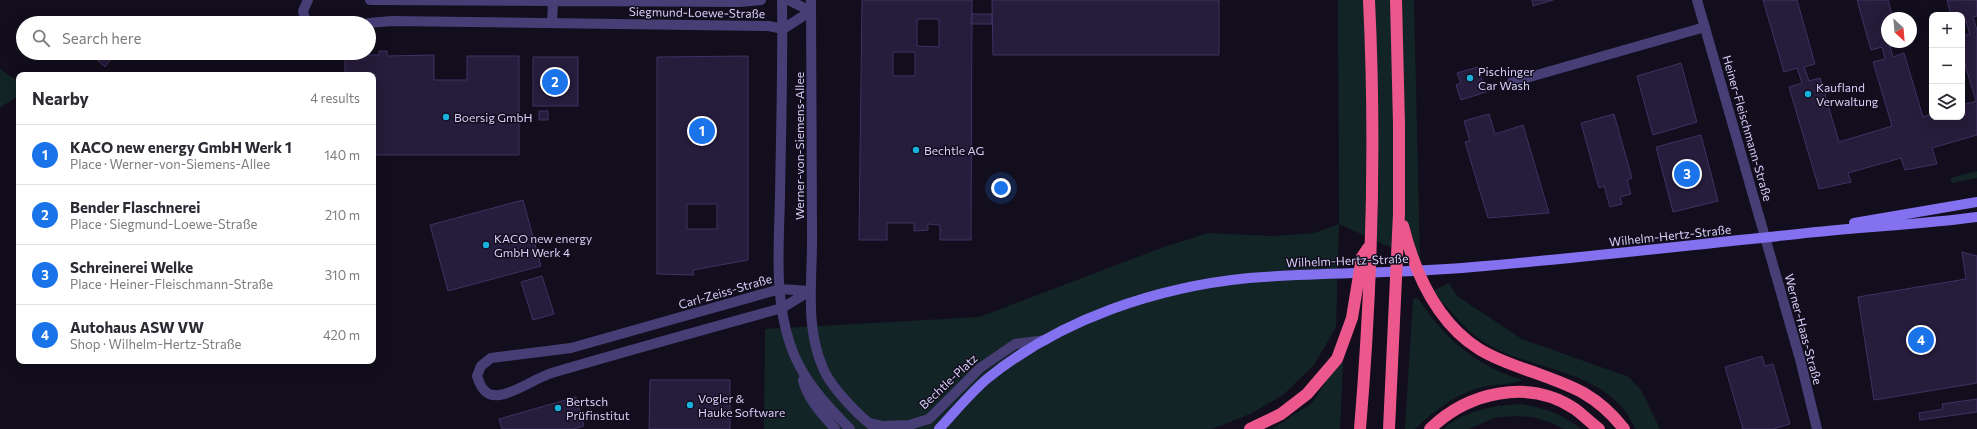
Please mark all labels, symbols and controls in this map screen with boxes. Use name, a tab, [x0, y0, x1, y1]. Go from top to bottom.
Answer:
street label: Siegmund-Loewe-Straße	[629, 4, 765, 20]
north arrow	[1881, 12, 1917, 48]
map controls	[1929, 12, 1965, 120]
button: +	[1929, 12, 1965, 48]
search box	[16, 16, 376, 60]
icon: search	[30, 27, 52, 49]
text: Search here	[62, 29, 141, 47]
button: −	[1929, 48, 1965, 84]
street label: Heiner-Fleischmann-Straße	[1720, 53, 1776, 203]
place label: Pischinger Car Wash	[1478, 64, 1535, 92]
pin: 2	[542, 67, 568, 97]
street label: Werner-von-Siemens-Allee	[792, 72, 806, 220]
marker: Pischinger Car Wash	[1465, 73, 1475, 83]
place label: Kaufland Verwaltung	[1816, 80, 1879, 108]
button: layers	[1929, 84, 1965, 120]
text: Nearby	[32, 88, 89, 109]
marker: Kaufland Verwaltung	[1803, 89, 1813, 99]
text: 4 results	[310, 90, 360, 106]
place label: Boersig GmbH	[454, 110, 533, 124]
marker: Boersig GmbH	[441, 112, 451, 122]
pin: 1	[689, 116, 715, 146]
text: KACO new energy GmbH Werk 1	[70, 138, 292, 156]
place label: Bechtle AG	[924, 143, 984, 157]
marker: Bechtle AG	[911, 145, 921, 155]
text: 1	[42, 147, 48, 163]
text: 140 m	[324, 147, 360, 163]
text: Place · Werner-von-Siemens-Allee	[70, 156, 270, 172]
pin: 3	[1674, 159, 1700, 189]
your location	[991, 178, 1011, 198]
text: Bender Flaschnerei	[70, 198, 200, 216]
text: 2	[41, 207, 49, 223]
text: 210 m	[325, 207, 360, 223]
text: Place · Siegmund-Loewe-Straße	[70, 216, 257, 232]
street label: Wilhelm-Hertz-Straße	[1608, 222, 1732, 248]
place label: KACO new energy GmbH Werk 4	[494, 231, 592, 259]
marker: KACO new energy GmbH Werk 4	[481, 240, 491, 250]
street label: Wilhelm-Hertz-Straße	[1285, 251, 1409, 269]
text: Schreinerei Welke	[70, 258, 193, 276]
text: 3	[41, 267, 49, 283]
text: 310 m	[325, 267, 360, 283]
street label: Carl-Zeiss-Straße	[677, 271, 773, 311]
street label: Werner-Haas-Straße	[1782, 272, 1826, 386]
text: Place · Heiner-Fleischmann-Straße	[70, 276, 273, 292]
text: Autohaus ASW VW	[70, 318, 204, 336]
pin: 4	[1908, 325, 1934, 355]
text: 4	[41, 327, 49, 343]
text: 420 m	[323, 327, 360, 343]
text: Shop · Wilhelm-Hertz-Straße	[70, 336, 241, 352]
street label: Bechtle-Platz	[916, 351, 980, 411]
place label: Vogler & Hauke Software	[698, 391, 785, 419]
place label: Bertsch Prüfinstitut	[566, 394, 630, 422]
marker: Vogler & Hauke Software	[685, 400, 695, 410]
marker: Bertsch Prüfinstitut	[553, 403, 563, 413]

